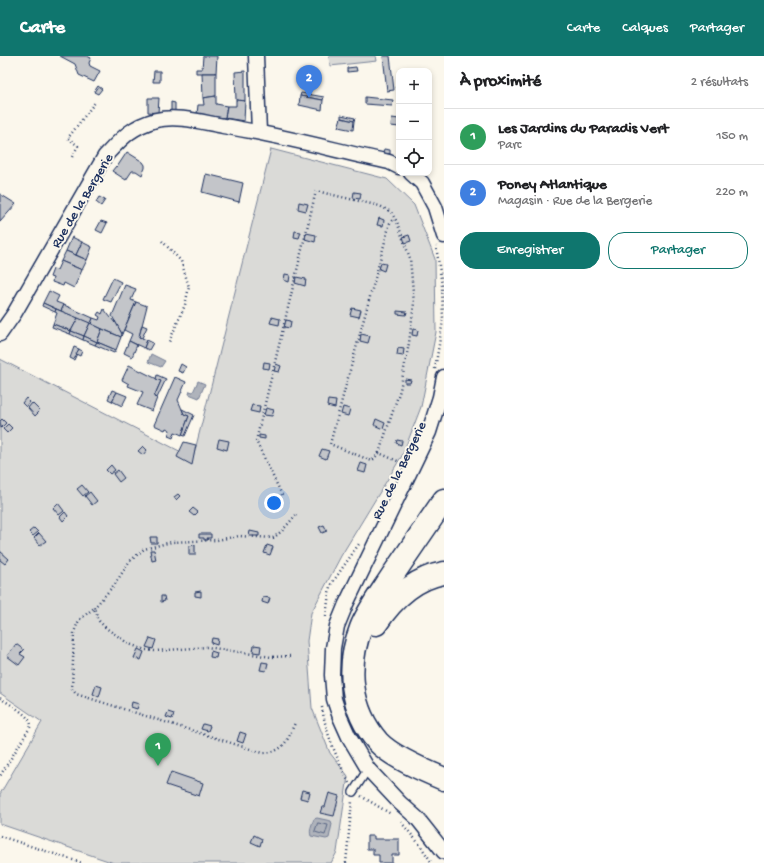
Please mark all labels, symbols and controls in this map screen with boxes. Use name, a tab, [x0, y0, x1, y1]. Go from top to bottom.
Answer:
text: Carte	[20, 17, 65, 40]
text: Carte	[567, 20, 600, 37]
text: Calques	[622, 20, 668, 37]
text: Partager	[690, 20, 744, 37]
pin: 2	[296, 65, 322, 98]
map controls	[396, 68, 432, 176]
button: +	[396, 68, 432, 104]
text: À proximité	[460, 72, 541, 92]
text: 2 résultats	[691, 75, 748, 90]
button: −	[396, 104, 432, 140]
text: Les Jardins du Paradis Vert	[498, 120, 668, 138]
text: 1	[470, 129, 476, 144]
text: 150 m	[716, 129, 748, 144]
text: Parc	[498, 138, 521, 153]
button: locate	[396, 140, 432, 176]
street label: Rue de la Bergerie	[48, 150, 118, 252]
text: Poney Atlantique	[498, 176, 607, 194]
text: 2	[470, 185, 476, 200]
text: 220 m	[716, 185, 748, 200]
text: Magasin · Rue de la Bergerie	[498, 194, 652, 209]
button: Enregistrer	[460, 232, 600, 269]
button: Partager	[608, 232, 748, 269]
street label: Rue de la Bergerie	[369, 419, 432, 523]
your location	[264, 493, 284, 513]
pin: 1	[145, 733, 171, 766]

